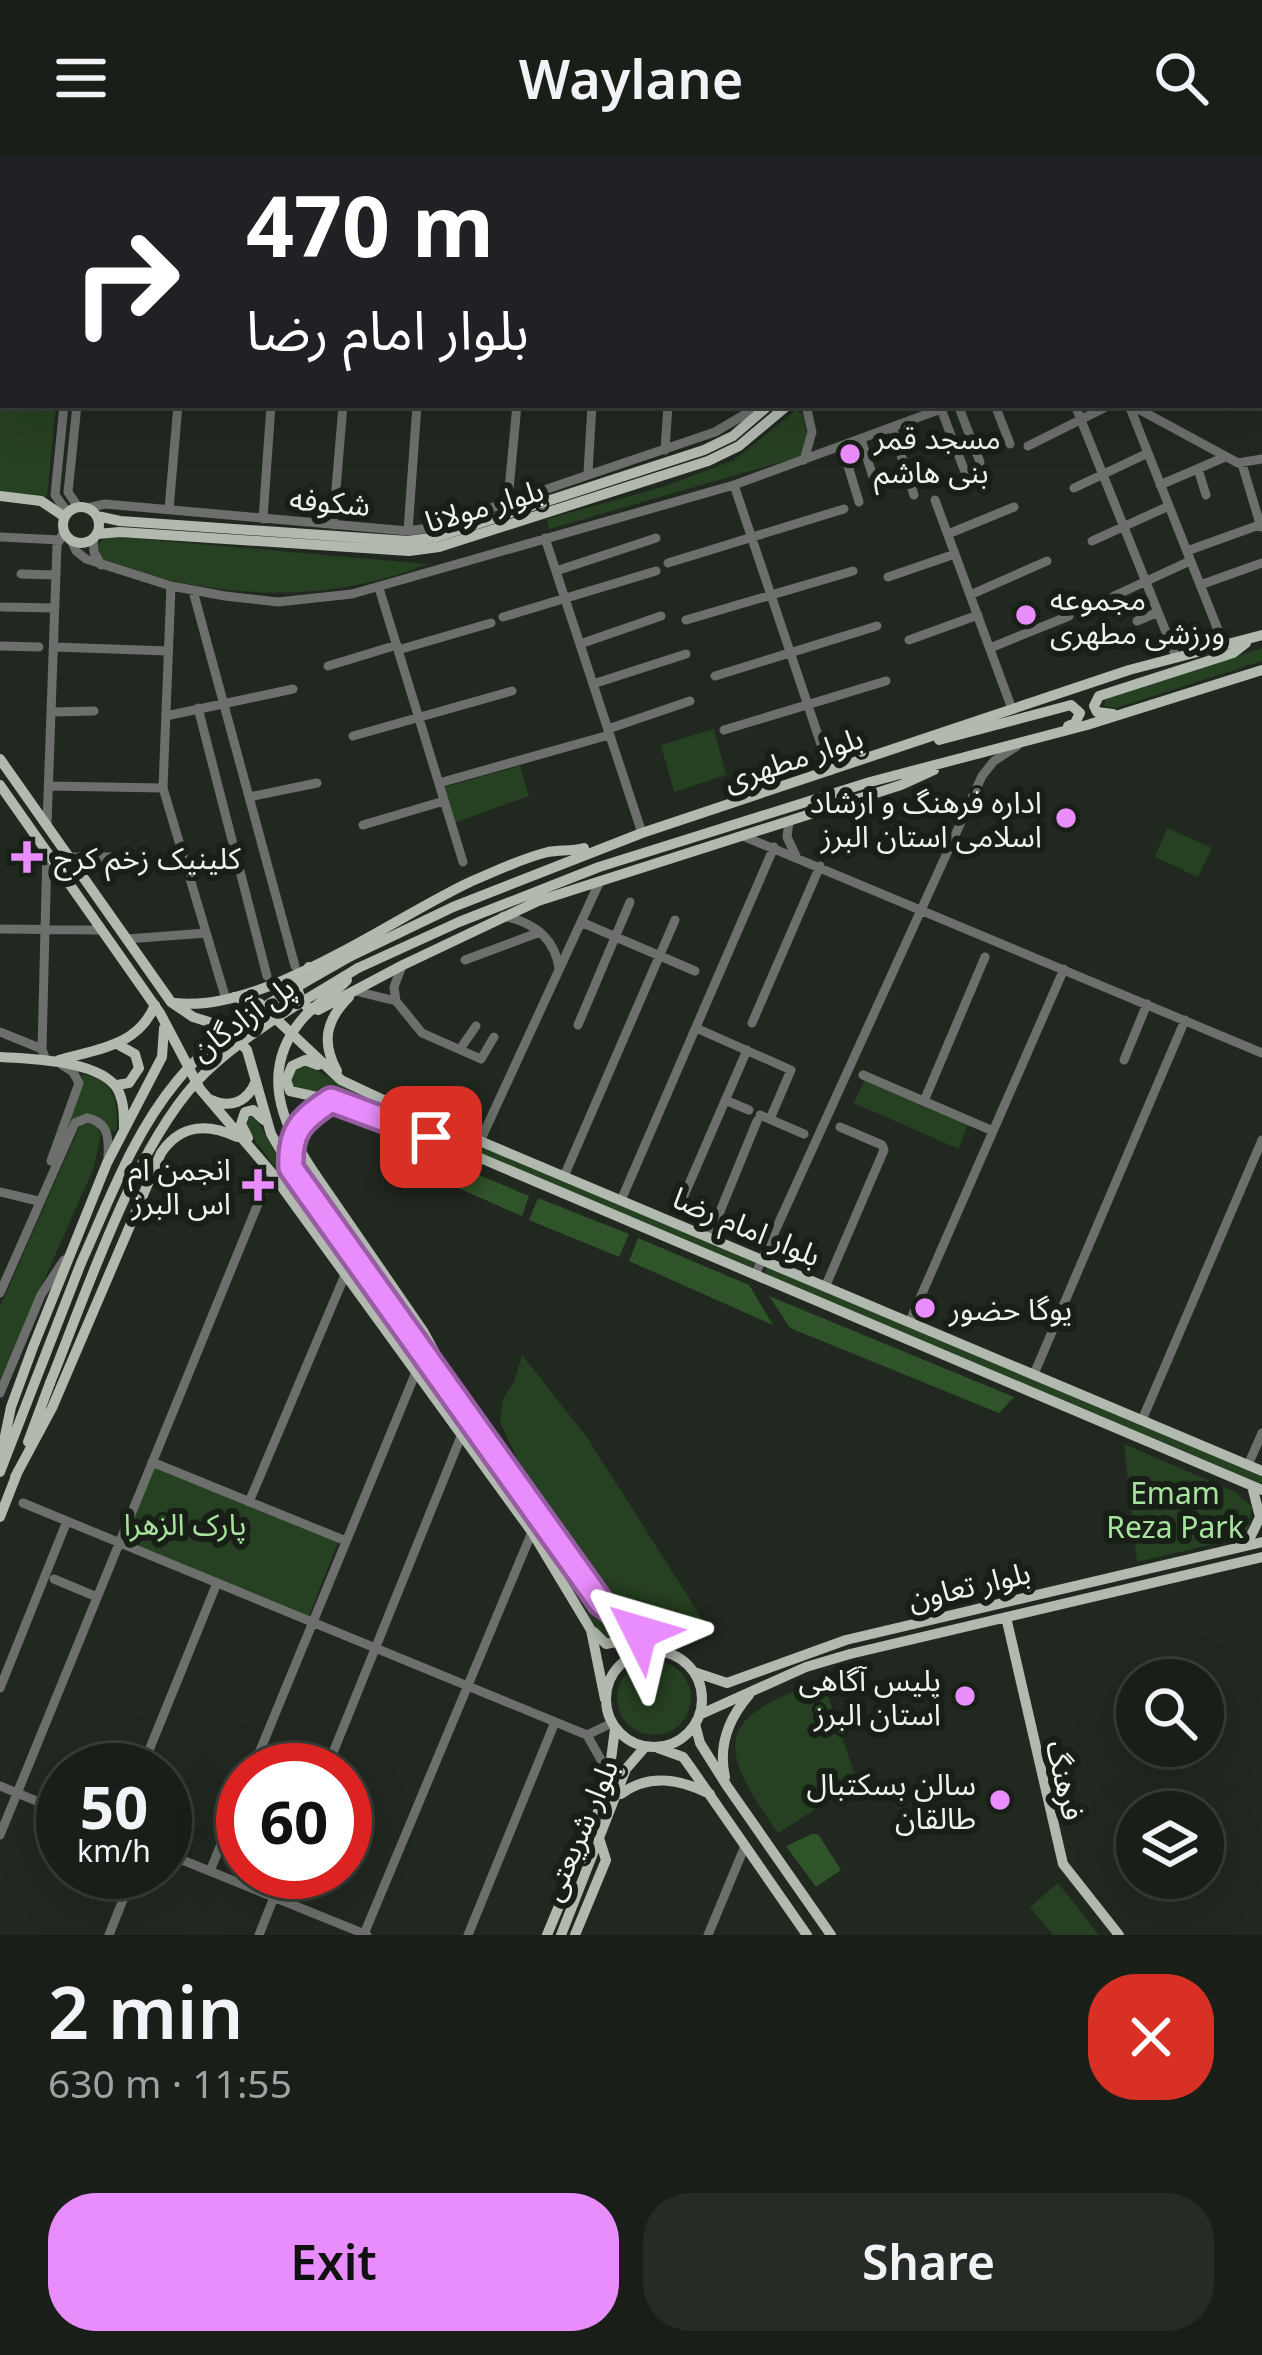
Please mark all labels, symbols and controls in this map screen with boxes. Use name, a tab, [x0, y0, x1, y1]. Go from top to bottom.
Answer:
text: Waylane	[519, 41, 743, 115]
icon: menu	[48, 45, 114, 111]
icon: search	[1148, 45, 1214, 111]
text: 470 m	[246, 167, 494, 282]
icon: right	[48, 204, 204, 360]
text: بلوار امام رضا	[246, 292, 529, 366]
place label: مسجد قمر بنی هاشم	[873, 417, 1001, 496]
marker: مسجد قمر بنی هاشم	[837, 441, 863, 467]
street label: بلوار مولانا	[420, 469, 548, 541]
street label: شکوفه	[288, 477, 372, 525]
place label: مجموعه ورزشی مطهری	[1050, 578, 1225, 653]
marker: مجموعه ورزشی مطهری	[1013, 602, 1039, 628]
street label: بلوار مطهری	[718, 716, 868, 800]
place label: اداره فرهنگ و ارشاد اسلامی استان البرز	[810, 781, 1042, 856]
marker: اداره فرهنگ و ارشاد اسلامی استان البرز	[1053, 805, 1079, 831]
place label: کلینیک زخم کرج	[54, 837, 241, 882]
marker: کلینیک زخم کرج	[11, 841, 43, 873]
street label: پل آزادگان	[182, 966, 302, 1070]
pin	[380, 1086, 482, 1188]
icon: arrive	[398, 1104, 464, 1170]
place label: انجمن ام اس البرز	[128, 1148, 231, 1223]
marker: انجمن ام اس البرز	[242, 1169, 274, 1201]
street label: بلوار امام رضا	[666, 1176, 827, 1278]
place label: یوگا حضور	[948, 1288, 1072, 1329]
marker: یوگا حضور	[912, 1295, 938, 1321]
park label: Emam Reza Park	[1106, 1472, 1244, 1547]
park label: پارک الزهرا	[124, 1503, 246, 1544]
street label: بلوار تعاون	[904, 1551, 1034, 1619]
position arrow	[577, 1569, 703, 1695]
place label: پلیس آگاهی استان البرز	[799, 1659, 941, 1734]
map controls	[1116, 1659, 1224, 1899]
button: search	[1116, 1659, 1224, 1767]
marker: پلیس آگاهی استان البرز	[952, 1683, 978, 1709]
street label: فرهنگ	[1037, 1736, 1095, 1824]
speed limit sign: 60	[216, 1743, 372, 1899]
street label: بلوار شریعتی	[531, 1753, 627, 1907]
place label: سالن بسکتبال طالقان	[806, 1763, 976, 1838]
text: 50	[80, 1765, 148, 1847]
marker: سالن بسکتبال طالقان	[987, 1787, 1013, 1813]
button: layers	[1116, 1791, 1224, 1899]
text: km/h	[77, 1830, 151, 1871]
text: 2 min	[48, 1962, 243, 2060]
button: close	[1088, 1974, 1214, 2100]
text: 630 m · 11:55	[48, 2056, 292, 2109]
button: Exit	[48, 2193, 619, 2331]
button: Share	[643, 2193, 1214, 2331]

